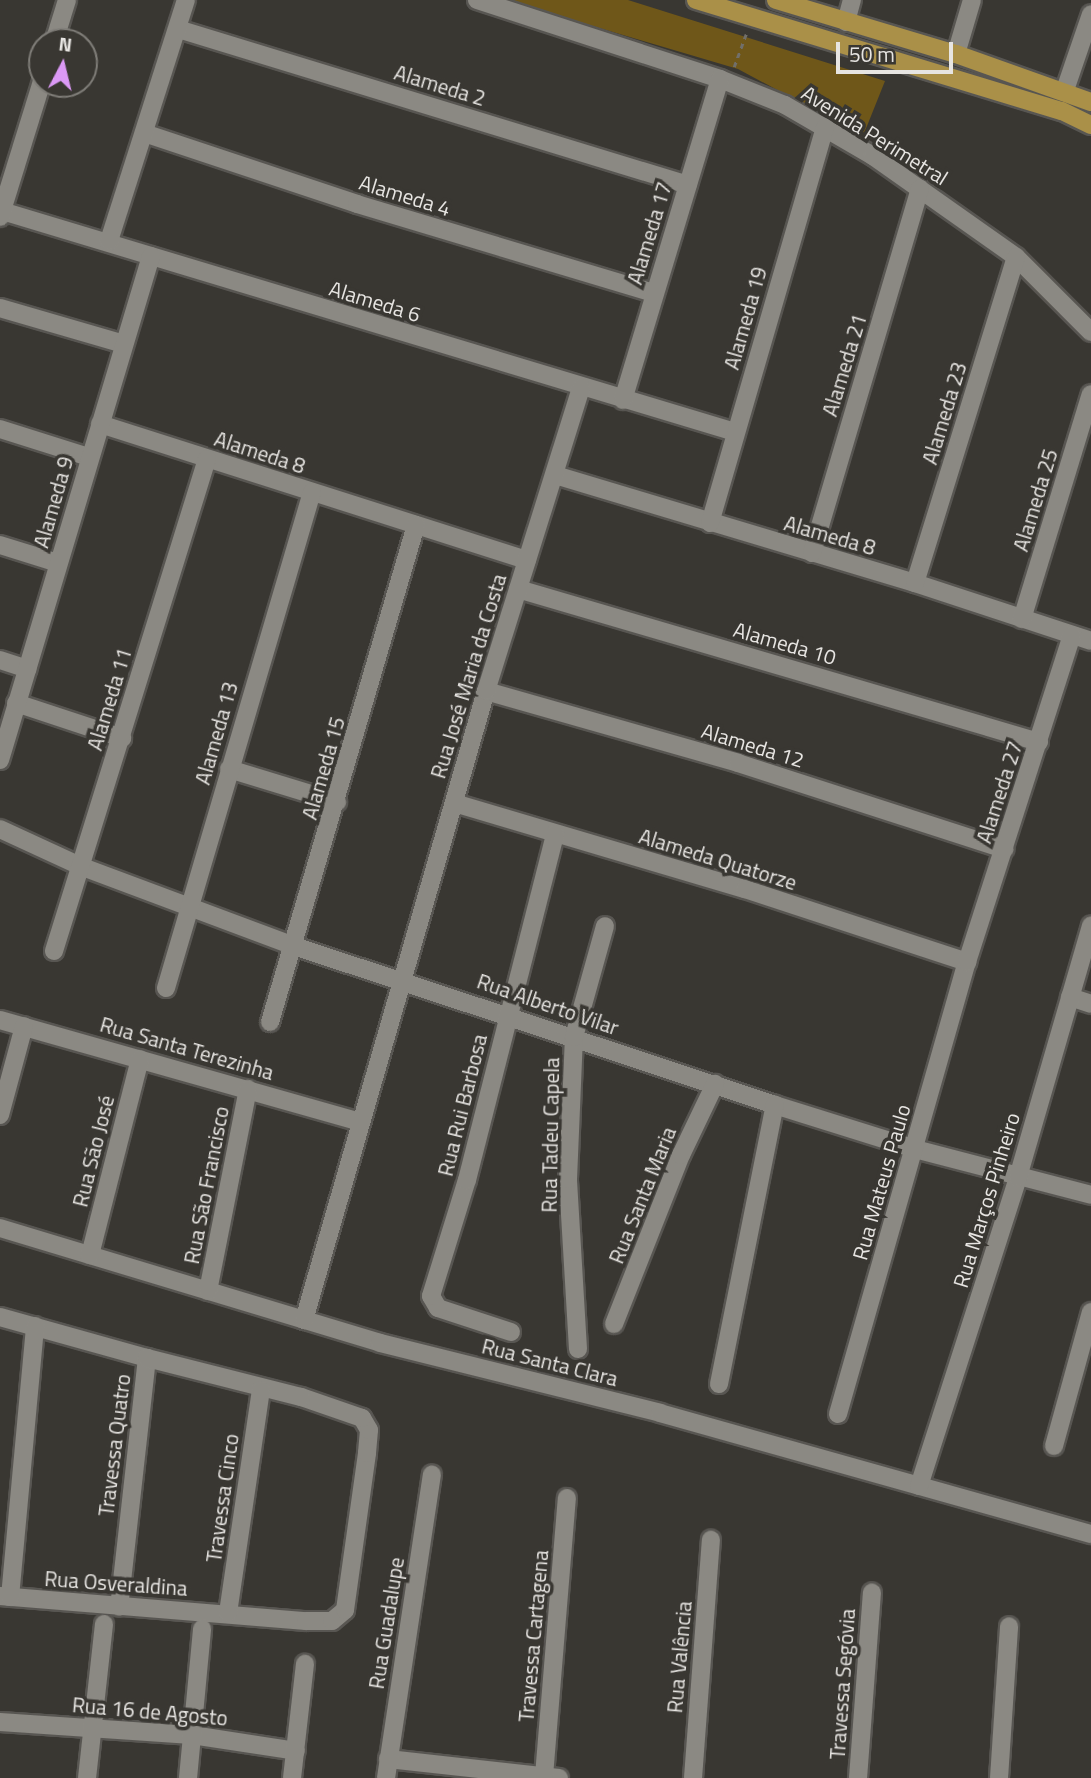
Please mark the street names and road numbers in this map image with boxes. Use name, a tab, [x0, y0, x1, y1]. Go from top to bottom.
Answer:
street label: Alameda 2	[391, 59, 489, 111]
street label: Avenida Perimetral	[797, 80, 953, 190]
street label: Alameda 4	[356, 169, 454, 221]
street label: Alameda 17	[621, 179, 677, 287]
street label: Alameda 19	[718, 264, 772, 372]
street label: Alameda 6	[326, 275, 424, 327]
street label: Alameda 21	[816, 311, 872, 419]
street label: Alameda 23	[916, 359, 972, 467]
street label: Alameda 8	[211, 425, 309, 479]
street label: Alameda 25	[1007, 446, 1063, 554]
street label: Alameda 9	[28, 453, 78, 551]
street label: Alameda 8	[781, 510, 879, 560]
street label: Rua José Maria da Costa	[425, 571, 511, 781]
street label: Alameda 10	[731, 616, 839, 670]
street label: Alameda 11	[81, 645, 137, 753]
street label: Alameda 13	[189, 679, 243, 787]
street label: Alameda 15	[296, 714, 350, 822]
street label: Alameda 12	[699, 717, 807, 773]
street label: Alameda 27	[971, 738, 1027, 846]
street label: Alameda Quatorze	[636, 823, 800, 895]
street label: Rua Alberto Vilar	[474, 968, 622, 1040]
street label: Rua Santa Terezinha	[97, 1011, 277, 1085]
street label: Rua Rui Barbosa	[432, 1031, 492, 1179]
street label: Rua Tadeu Capela	[536, 1057, 564, 1213]
street label: Rua São José	[67, 1093, 119, 1209]
street label: Rua Mateus Paulo	[847, 1101, 915, 1263]
street label: Rua São Francisco	[178, 1104, 234, 1266]
street label: Rua Marços Pinheiro	[947, 1109, 1025, 1291]
street label: Rua Santa Maria	[603, 1123, 681, 1267]
street label: Rua Santa Clara	[479, 1333, 621, 1391]
street label: Travessa Quatro	[93, 1372, 135, 1518]
street label: Travessa Cinco	[201, 1432, 243, 1564]
street label: Travessa Cartagena	[513, 1549, 553, 1723]
street label: Rua Guadalupe	[363, 1555, 409, 1691]
street label: Rua Osveraldina	[44, 1565, 188, 1601]
street label: Rua Valência	[662, 1600, 696, 1714]
street label: Travessa Segóvia	[824, 1608, 860, 1760]
street label: Rua 16 de Agosto	[71, 1692, 229, 1730]

